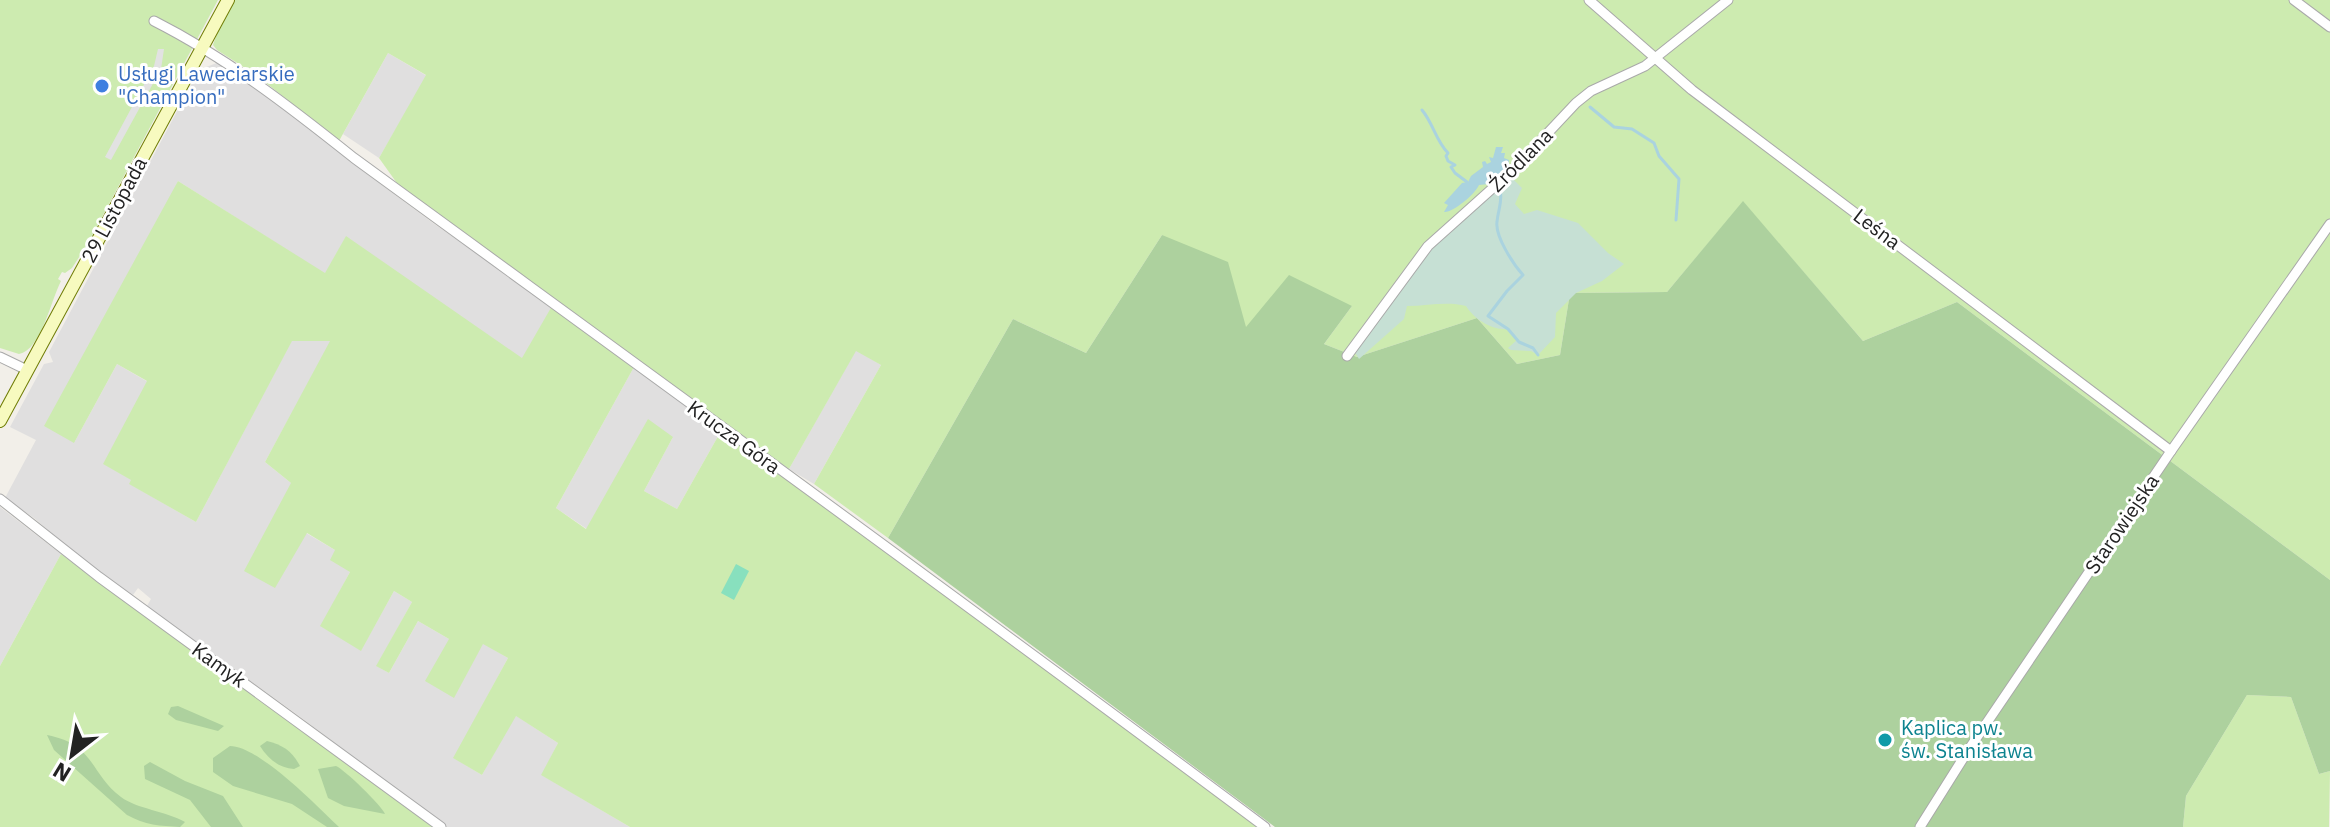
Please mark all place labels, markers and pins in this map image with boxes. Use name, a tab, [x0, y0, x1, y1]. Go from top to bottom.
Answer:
place label: Usługi Laweciarskie "Champion"	[118, 60, 295, 110]
marker: Usługi Laweciarskie "Champion"	[93, 77, 111, 95]
place label: Kaplica pw. św. Stanisława	[1901, 714, 2033, 764]
marker: Kaplica pw. św. Stanisława	[1876, 731, 1894, 749]

